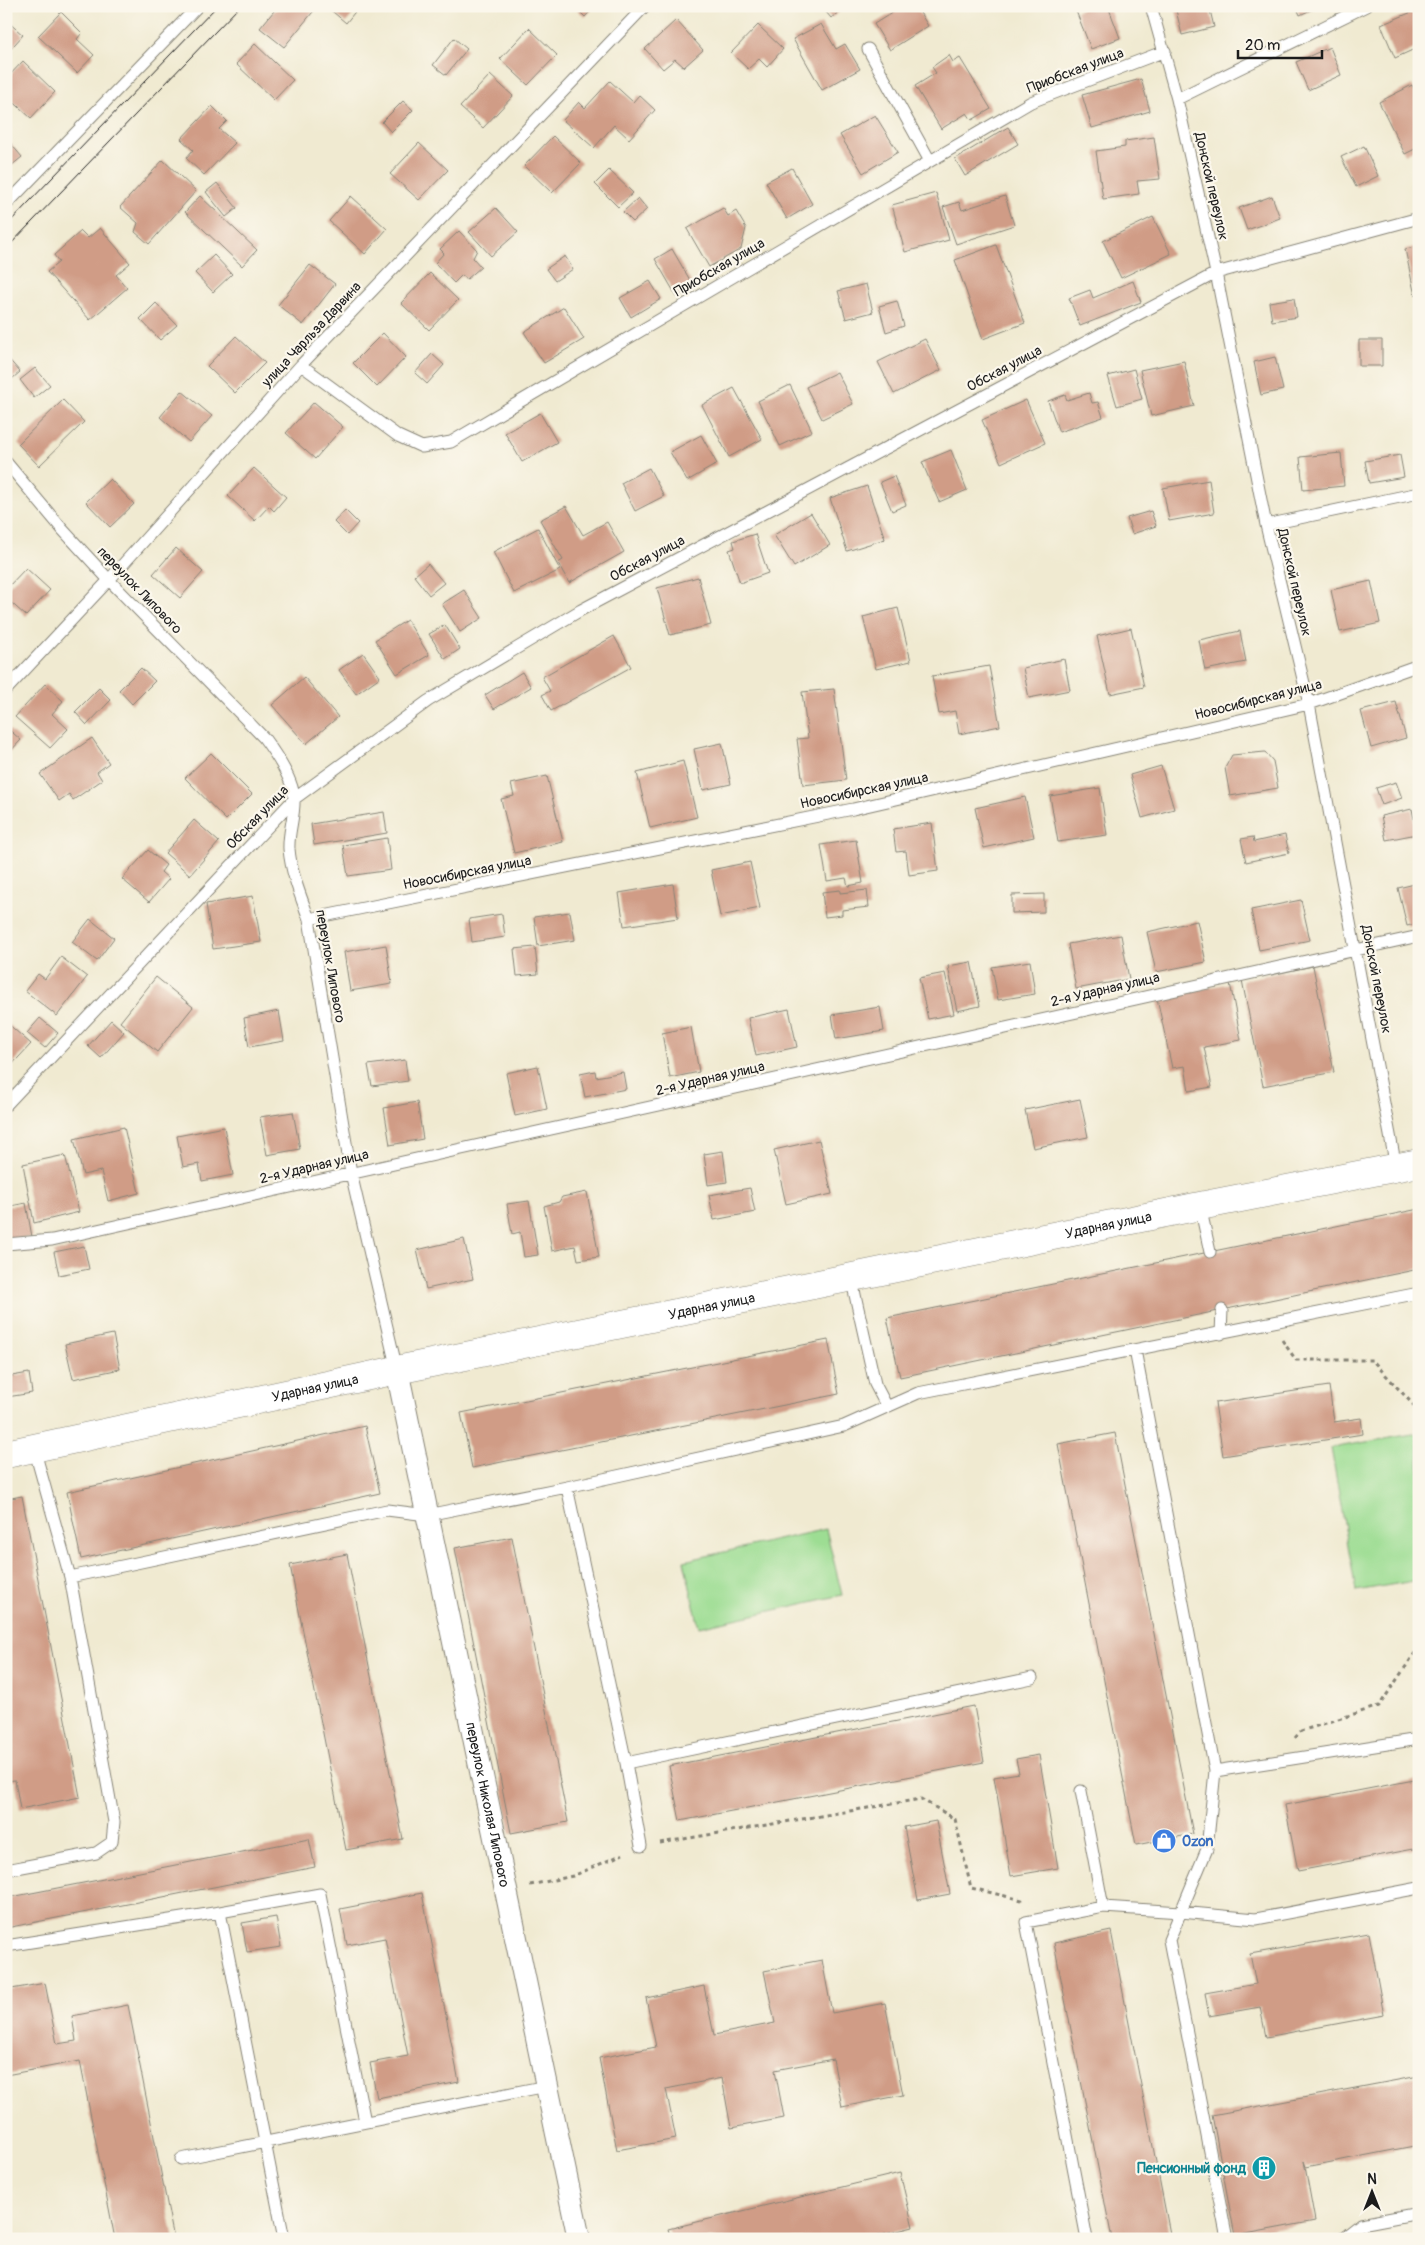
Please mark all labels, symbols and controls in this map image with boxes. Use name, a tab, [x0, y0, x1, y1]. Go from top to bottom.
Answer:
scale bar	[1238, 28, 1321, 60]
text: 20 m	[1245, 36, 1280, 55]
street label: Приобская улица	[1024, 44, 1126, 97]
street label: Донской переулок	[1191, 130, 1232, 242]
street label: Приобская улица	[671, 235, 768, 300]
street label: улица Чарльза Дарвина	[258, 278, 365, 391]
street label: Обская улица	[964, 342, 1045, 395]
street label: Донской переулок	[1274, 526, 1315, 638]
street label: Обская улица	[607, 532, 688, 585]
street label: переулок Липового	[94, 543, 186, 638]
street label: Новосибирская улица	[1193, 675, 1323, 723]
street label: Новосибирская улица	[799, 769, 930, 812]
street label: Обская улица	[223, 782, 292, 853]
street label: Новосибирская улица	[402, 852, 533, 893]
street label: переулок Липового	[312, 908, 349, 1024]
street label: Донской переулок	[1357, 922, 1395, 1035]
street label: 2-я Ударная улица	[1049, 969, 1161, 1010]
street label: 2-я Ударная улица	[654, 1058, 766, 1099]
street label: 2-я Ударная улица	[258, 1146, 370, 1187]
street label: Ударная улица	[1064, 1208, 1153, 1242]
street label: Ударная улица	[667, 1289, 756, 1323]
street label: Ударная улица	[270, 1371, 360, 1406]
street label: переулок Николая Липового	[462, 1721, 513, 1889]
shop icon: Ozon	[1151, 1828, 1177, 1854]
place label: Ozon	[1182, 1833, 1214, 1850]
building icon: Пенсионный фонд	[1251, 2155, 1277, 2181]
place label: Пенсионный фонд	[1137, 2160, 1247, 2177]
north arrow	[1348, 2168, 1398, 2218]
text: N	[1367, 2171, 1377, 2188]

